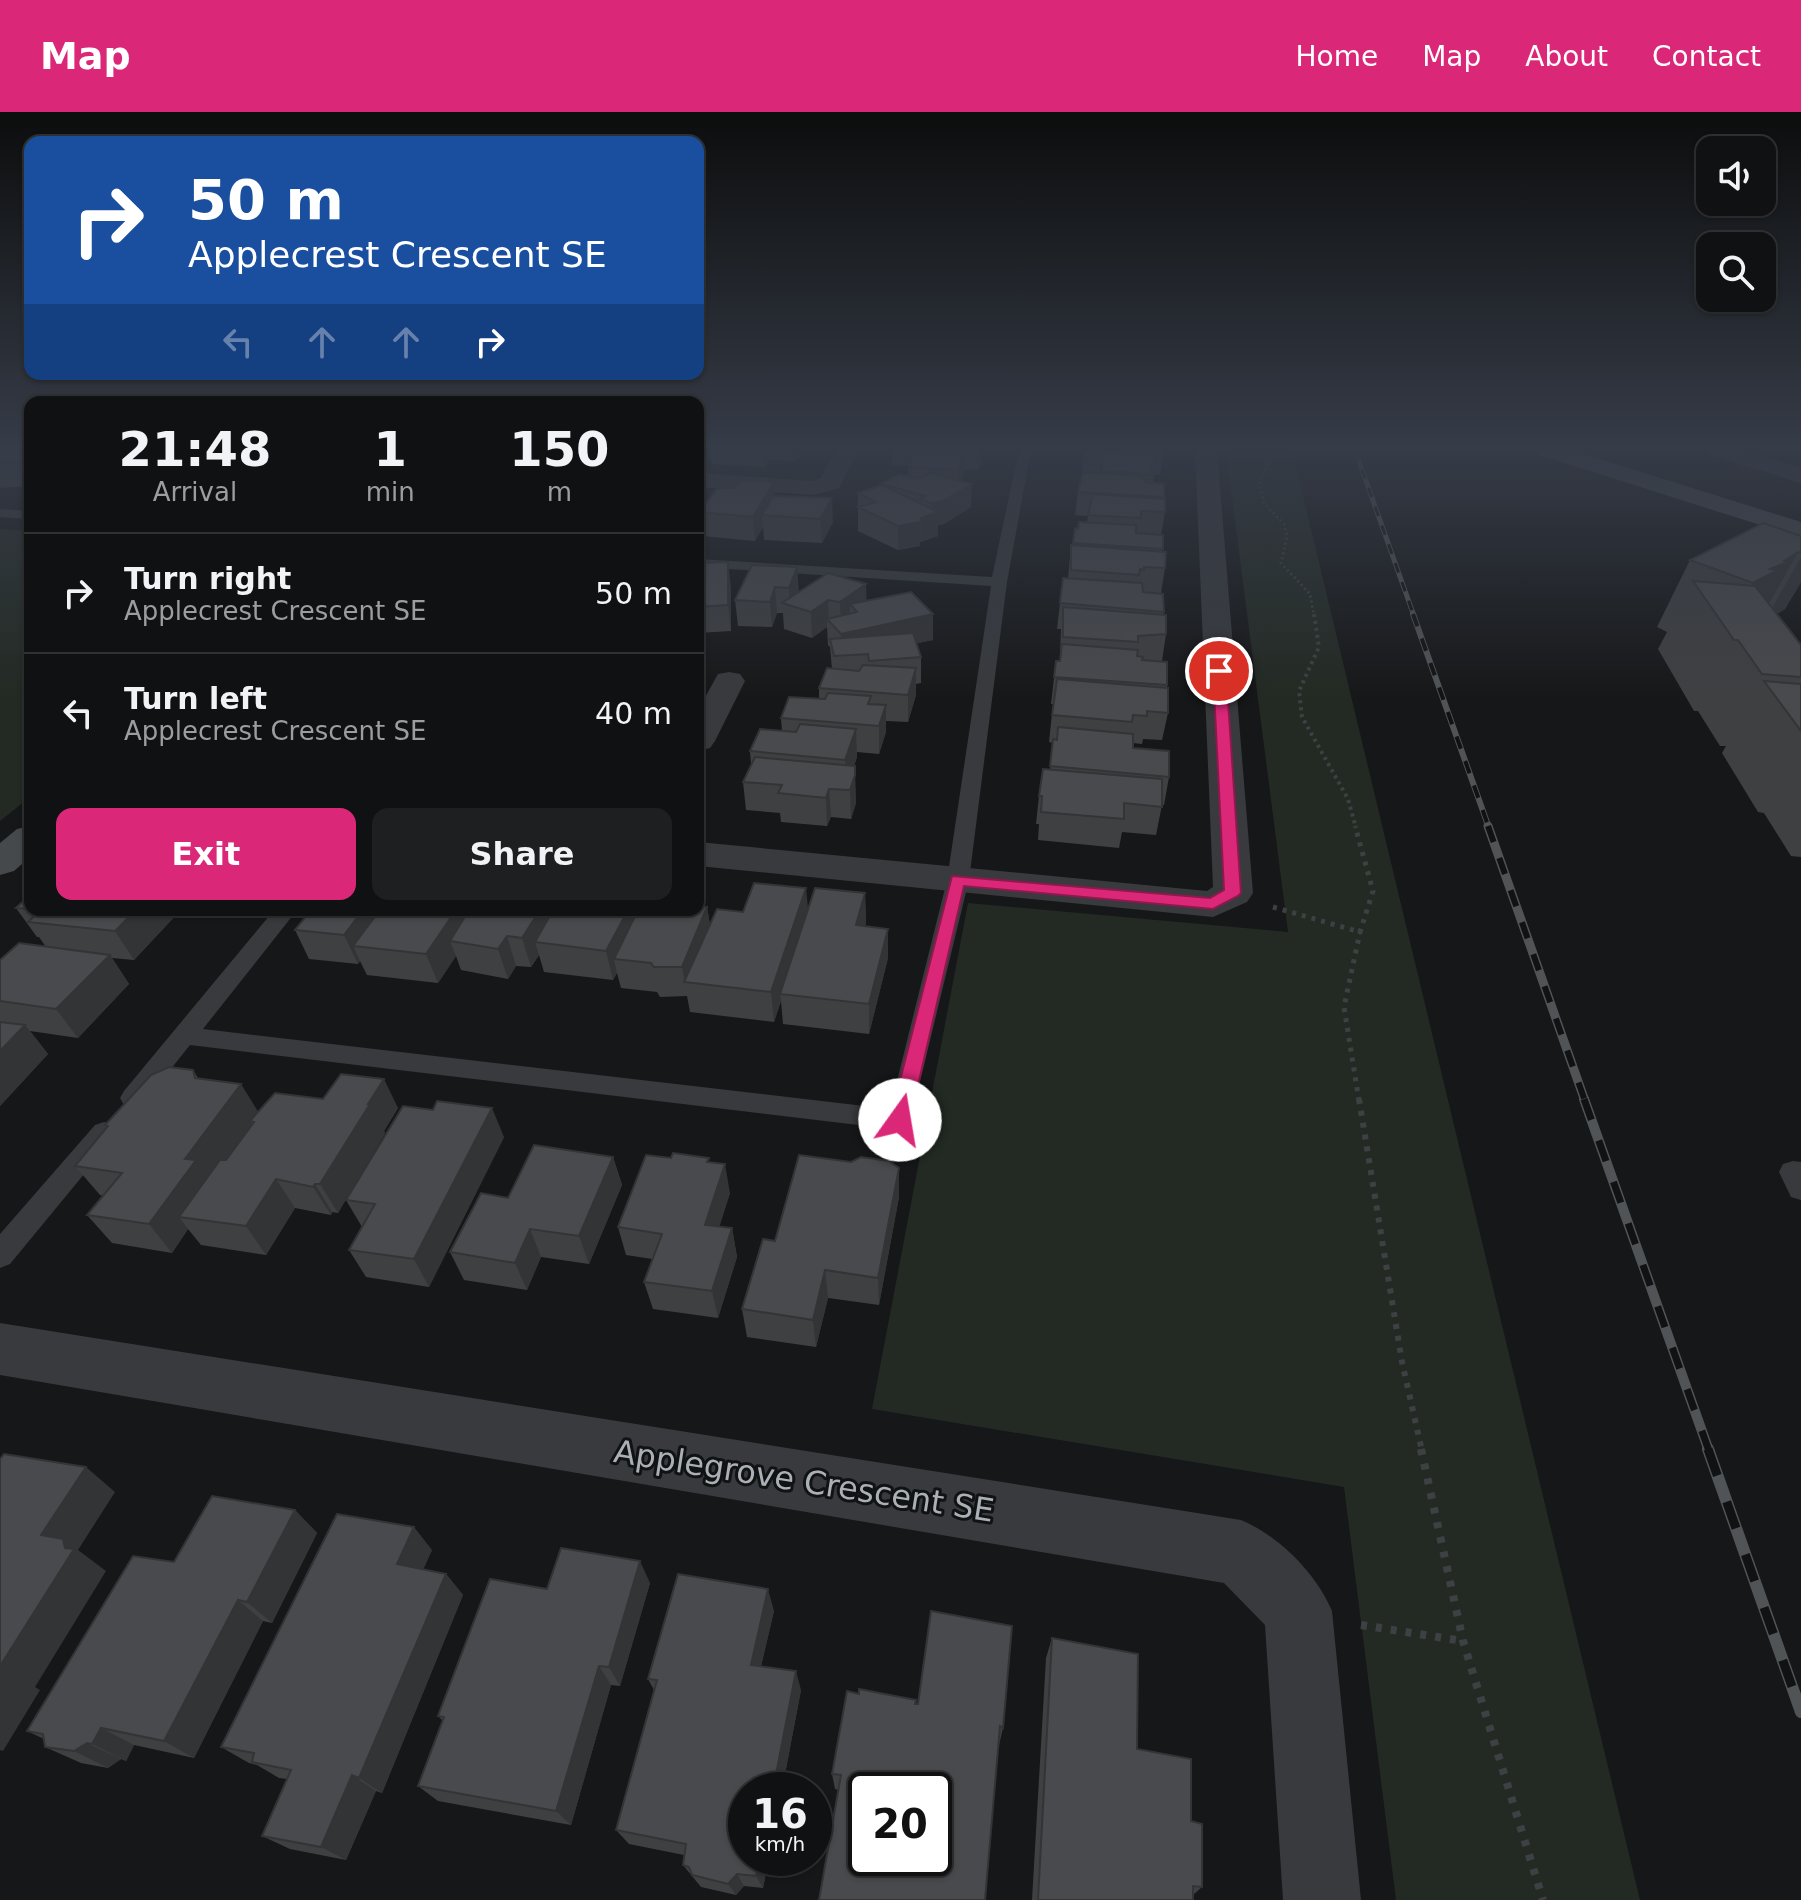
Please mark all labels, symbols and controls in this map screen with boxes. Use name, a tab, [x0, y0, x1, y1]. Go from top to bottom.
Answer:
text: Map	[40, 34, 131, 78]
text: Home	[1295, 40, 1378, 73]
text: Map	[1422, 40, 1481, 73]
text: About	[1525, 40, 1608, 73]
text: Contact	[1652, 40, 1761, 73]
map controls	[1696, 136, 1776, 312]
button: sound	[1696, 136, 1776, 216]
text: 50 m	[188, 167, 344, 232]
icon: right	[56, 168, 160, 272]
button: search	[1696, 232, 1776, 312]
text: Applecrest Crescent SE	[188, 234, 607, 275]
icon: left	[216, 320, 260, 364]
icon: ahead	[300, 320, 344, 364]
icon: ahead	[384, 320, 428, 364]
icon: right	[468, 320, 512, 364]
text: 21:48	[118, 421, 271, 477]
text: 1	[374, 421, 407, 477]
text: 150	[509, 421, 609, 477]
text: Arrival	[153, 477, 237, 507]
text: min	[366, 477, 415, 507]
text: m	[547, 477, 572, 507]
text: Turn right	[124, 561, 291, 596]
icon: right	[56, 571, 100, 615]
text: 50 m	[595, 576, 672, 611]
text: Applecrest Crescent SE	[124, 596, 426, 626]
pin	[1185, 637, 1253, 705]
icon: arrive	[1197, 649, 1241, 693]
text: Turn left	[124, 681, 267, 716]
icon: left	[56, 691, 100, 735]
text: 40 m	[595, 696, 672, 731]
text: Applecrest Crescent SE	[124, 716, 426, 746]
button: Exit	[56, 808, 356, 900]
button: Share	[372, 808, 672, 900]
position arrow	[858, 1078, 942, 1162]
street label: Applegrove Crescent SE	[611, 1432, 997, 1530]
speed limit sign: 20	[848, 1772, 952, 1876]
text: 16	[752, 1791, 808, 1837]
text: km/h	[755, 1832, 805, 1856]

